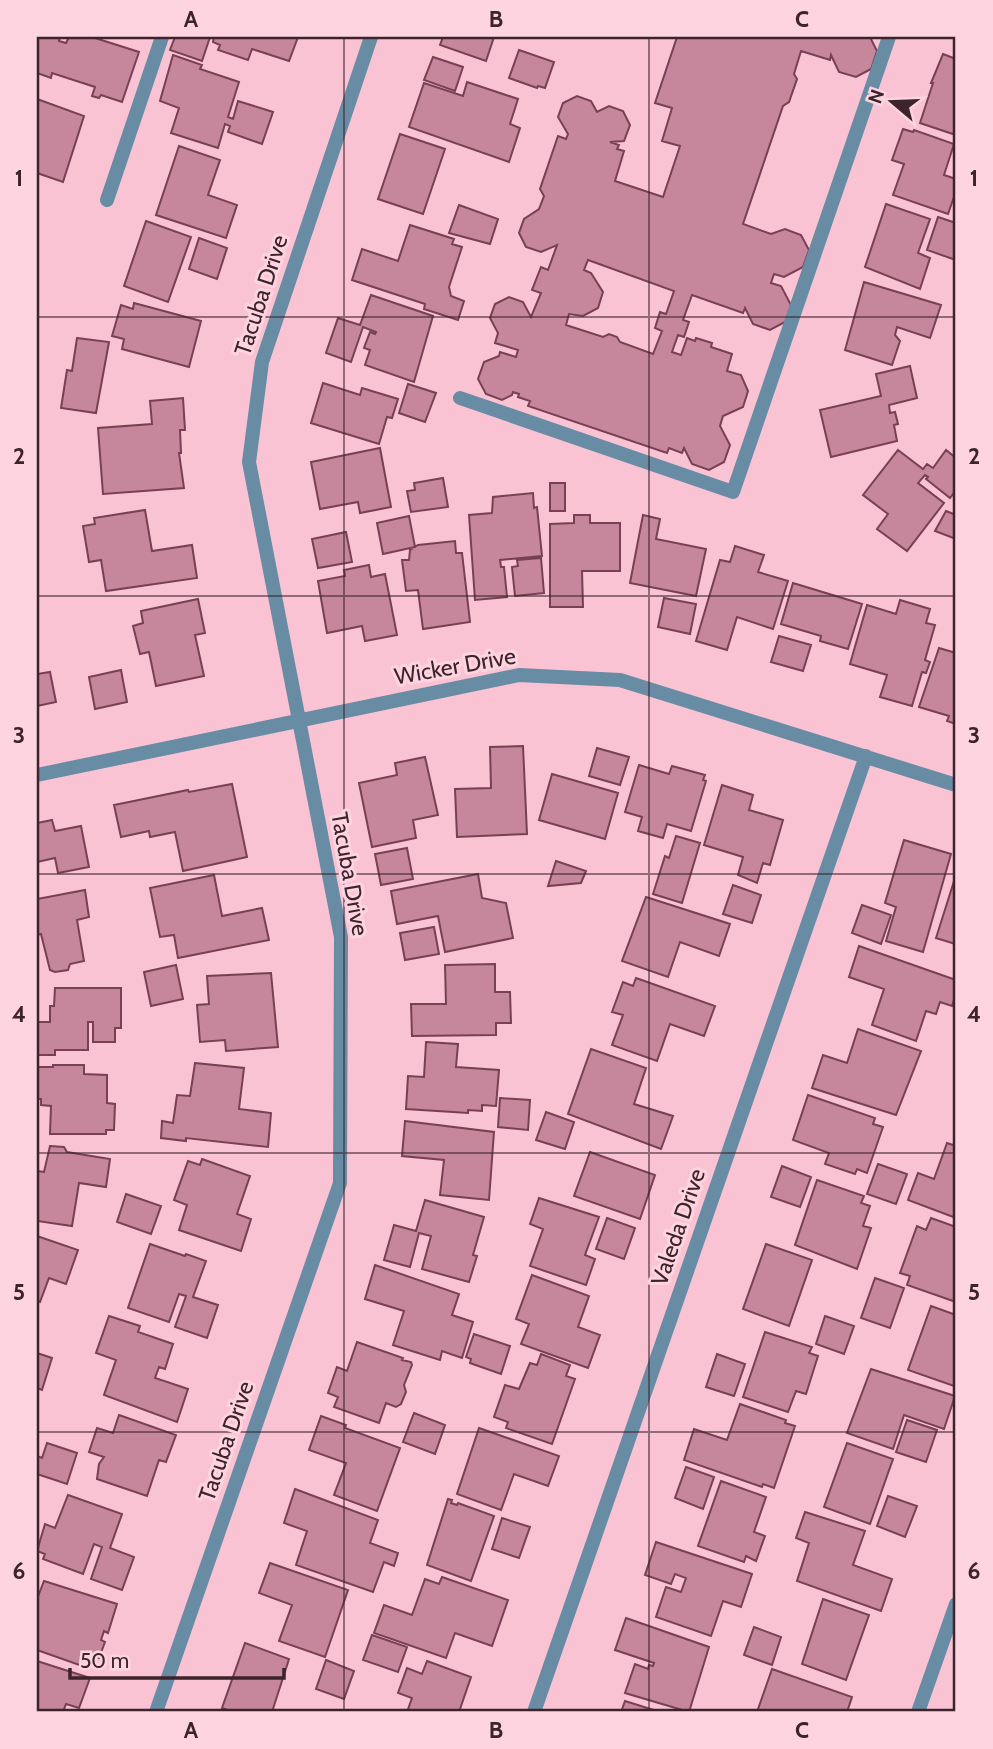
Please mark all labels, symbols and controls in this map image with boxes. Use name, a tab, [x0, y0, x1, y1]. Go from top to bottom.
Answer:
text: A	[184, 5, 199, 33]
text: B	[489, 5, 503, 33]
text: C	[795, 5, 809, 33]
north arrow	[856, 66, 926, 136]
text: N	[863, 87, 889, 107]
text: 1	[15, 164, 23, 192]
text: 1	[970, 164, 978, 192]
street label: Tacuba Drive	[228, 231, 294, 359]
text: 2	[13, 442, 25, 470]
text: 2	[968, 442, 980, 470]
street label: Wicker Drive	[392, 642, 518, 690]
text: 3	[13, 721, 25, 749]
text: 3	[968, 721, 980, 749]
street label: Tacuba Drive	[325, 810, 375, 938]
text: 4	[12, 1000, 26, 1028]
text: 4	[967, 1000, 981, 1028]
street label: Valeda Drive	[645, 1165, 711, 1289]
text: 5	[13, 1278, 25, 1306]
text: 5	[968, 1278, 980, 1306]
street label: Tacuba Drive	[192, 1377, 260, 1505]
text: 6	[13, 1557, 25, 1585]
text: 6	[968, 1557, 980, 1585]
scale bar	[70, 1637, 284, 1681]
text: 50 m	[80, 1648, 129, 1673]
text: A	[184, 1716, 199, 1744]
text: B	[489, 1716, 503, 1744]
text: C	[795, 1716, 809, 1744]

